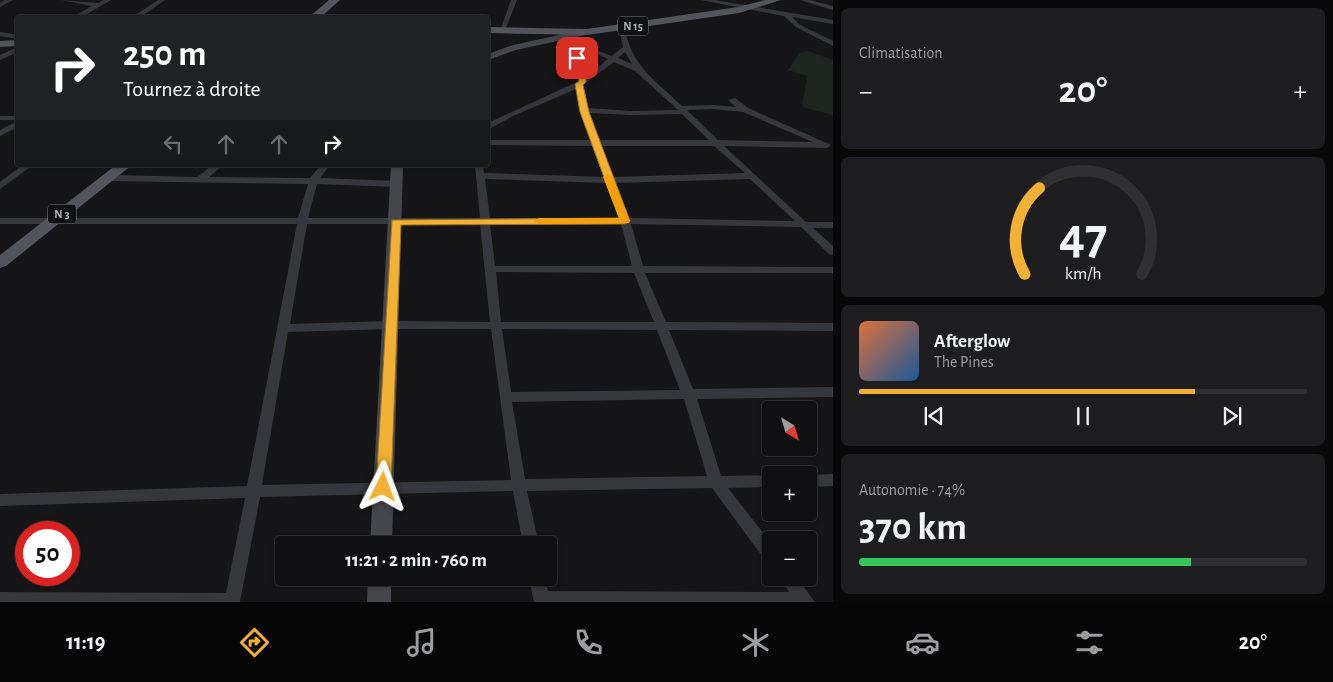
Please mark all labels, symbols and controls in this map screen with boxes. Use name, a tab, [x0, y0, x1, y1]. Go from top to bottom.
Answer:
road number: N 15	[618, 16, 648, 36]
icon: right	[40, 35, 105, 100]
text: 250 m	[123, 37, 206, 72]
pin	[556, 37, 598, 79]
icon: arrive	[563, 44, 591, 72]
text: Climatisation	[859, 45, 943, 61]
text: 20°	[1059, 72, 1107, 110]
text: Tournez à droite	[123, 78, 261, 100]
text: −	[859, 78, 872, 106]
text: +	[1294, 78, 1307, 106]
icon: left	[159, 130, 187, 158]
icon: ahead	[212, 130, 240, 158]
icon: ahead	[265, 130, 293, 158]
icon: right	[318, 130, 346, 158]
road number: N 3	[48, 204, 76, 223]
text: 47	[1059, 211, 1107, 263]
text: km/h	[1065, 265, 1101, 283]
text: Afterglow	[934, 332, 1010, 351]
text: The Pines	[934, 354, 994, 370]
north arrow	[762, 401, 818, 456]
map controls	[762, 401, 817, 586]
icon: previous	[920, 402, 948, 430]
icon: pause	[1069, 402, 1097, 430]
icon: next	[1218, 402, 1246, 430]
position arrow	[356, 460, 408, 512]
button: +	[762, 466, 817, 521]
text: Autonomie · 74%	[859, 482, 965, 498]
text: 370 km	[859, 509, 967, 547]
speed limit sign: 50	[15, 521, 80, 586]
button: −	[762, 531, 817, 586]
text: 11:21 · 2 min · 760 m	[345, 551, 487, 570]
icon: directions	[237, 625, 272, 660]
icon: music	[404, 625, 439, 660]
icon: phone	[571, 625, 606, 660]
icon: climate	[738, 625, 773, 660]
icon: car	[905, 625, 940, 660]
icon: filters	[1072, 625, 1107, 660]
text: 11:19	[66, 631, 105, 653]
text: 20°	[1239, 631, 1267, 653]

